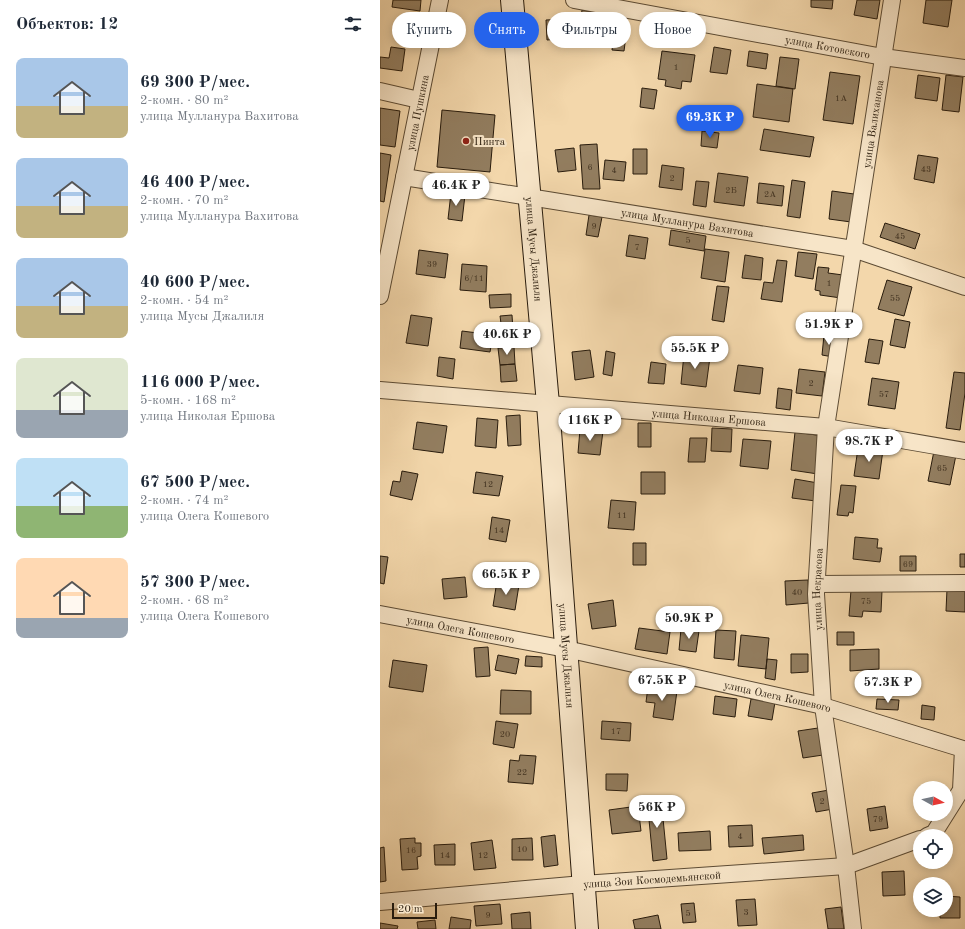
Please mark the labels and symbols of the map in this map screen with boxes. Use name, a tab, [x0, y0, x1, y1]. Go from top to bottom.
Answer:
street label: улица Котовского	[784, 35, 871, 62]
house number: 1	[673, 63, 679, 72]
street label: улица Пушкина	[406, 74, 432, 152]
street label: улица Валиханова	[862, 79, 887, 169]
house number: 1А	[835, 94, 847, 103]
pin: 69.3K ₽	[673, 105, 747, 139]
marker: Пинта	[461, 136, 471, 146]
place label: Пинта	[474, 137, 506, 148]
house number: 6	[587, 163, 593, 172]
house number: 43	[921, 165, 931, 174]
house number: 4	[611, 166, 617, 175]
pin: 46.4K ₽	[419, 173, 493, 207]
house number: 2	[669, 174, 675, 183]
house number: 2Б	[725, 186, 737, 195]
house number: 2А	[764, 190, 776, 199]
street label: улица Мусы Джалиля	[523, 196, 543, 302]
street label: улица Мулланура Вахитова	[620, 208, 755, 240]
house number: 9	[591, 222, 597, 231]
house number: 45	[895, 232, 905, 241]
house number: 5	[685, 236, 691, 245]
house number: 7	[634, 243, 640, 252]
house number: 39	[427, 260, 437, 269]
house number: 6/11	[464, 274, 484, 283]
house number: 1	[826, 279, 832, 288]
house number: 55	[890, 294, 900, 303]
pin: 51.9K ₽	[792, 312, 866, 346]
pin: 40.6K ₽	[470, 322, 544, 356]
pin: 55.5K ₽	[658, 336, 732, 370]
house number: 2	[808, 379, 814, 388]
house number: 57	[879, 390, 889, 399]
pin: 116K ₽	[557, 408, 623, 442]
street label: улица Николая Ершова	[651, 409, 767, 429]
pin: 98.7K ₽	[832, 429, 906, 463]
house number: 65	[937, 464, 947, 473]
house number: 12	[483, 480, 493, 489]
house number: 11	[617, 511, 627, 520]
house number: 14	[494, 526, 504, 535]
street label: улица Некрасова	[812, 547, 826, 631]
house number: 69	[903, 560, 913, 569]
pin: 66.5K ₽	[469, 562, 543, 596]
house number: 40	[792, 588, 802, 597]
house number: 75	[861, 597, 871, 606]
street label: улица Мусы Джалиля	[556, 603, 575, 709]
pin: 50.9K ₽	[652, 606, 726, 640]
street label: улица Олега Кошевого	[405, 615, 515, 646]
pin: 67.5K ₽	[625, 668, 699, 702]
pin: 57.3K ₽	[851, 670, 925, 704]
street label: улица Олега Кошевого	[723, 680, 832, 715]
house number: 17	[611, 727, 621, 736]
house number: 20	[500, 730, 510, 739]
house number: 22	[517, 768, 527, 777]
north arrow	[913, 781, 953, 821]
pin: 56K ₽	[629, 795, 685, 829]
house number: 2	[819, 797, 825, 806]
house number: 79	[873, 815, 883, 824]
house number: 4	[737, 832, 743, 841]
house number: 10	[517, 845, 527, 854]
house number: 16	[406, 846, 416, 855]
house number: 14	[440, 851, 450, 860]
house number: 12	[478, 851, 488, 860]
street label: улица Зои Космодемьянской	[583, 871, 721, 891]
scale bar	[392, 901, 437, 920]
house number: 3	[743, 908, 749, 917]
house number: 5	[685, 909, 691, 918]
house number: 9	[485, 911, 491, 920]

